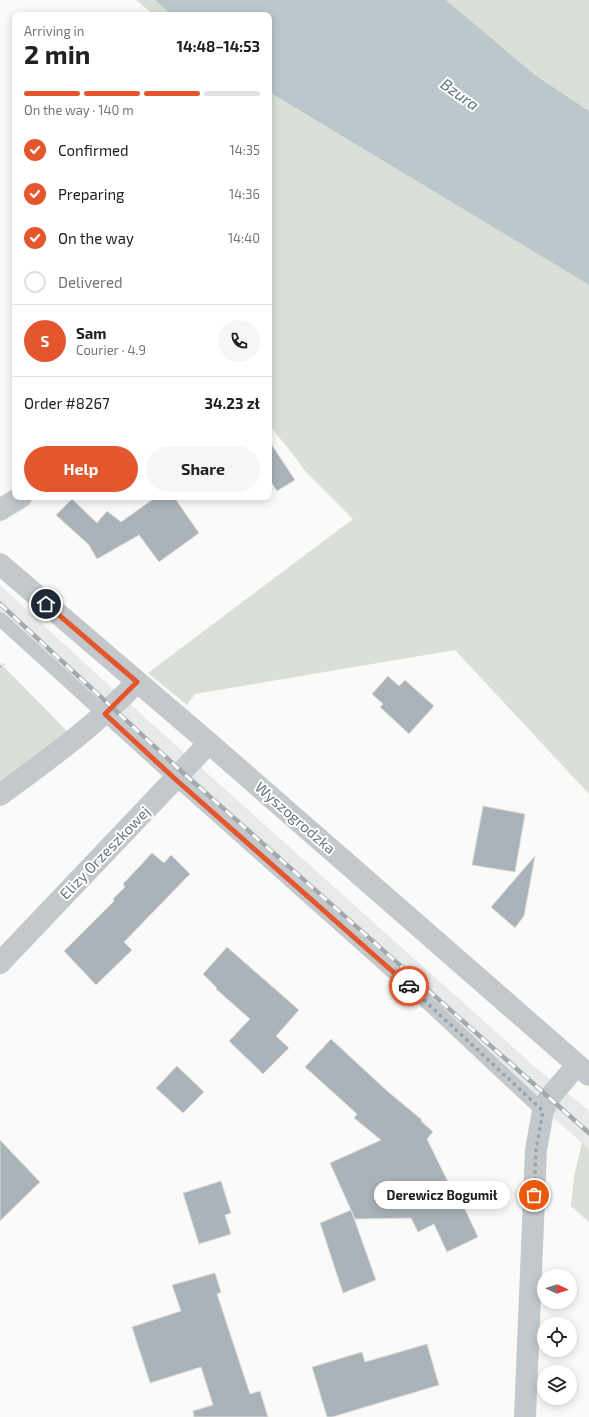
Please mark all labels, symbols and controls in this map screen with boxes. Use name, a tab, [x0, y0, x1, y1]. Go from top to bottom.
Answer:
text: Arriving in	[24, 23, 84, 39]
text: 14:48–14:53	[177, 37, 260, 55]
text: 2 min	[24, 38, 90, 69]
water label: Bzura	[438, 73, 483, 114]
text: On the way · 140 m	[24, 102, 134, 118]
icon: check	[24, 139, 46, 161]
text: Confirmed	[58, 141, 129, 159]
text: 14:35	[230, 142, 260, 158]
icon: check	[24, 183, 46, 205]
text: Preparing	[58, 185, 124, 203]
text: 14:36	[229, 186, 260, 202]
icon: check	[24, 227, 46, 249]
text: On the way	[58, 229, 134, 247]
text: 14:40	[228, 230, 260, 246]
text: Delivered	[58, 273, 123, 291]
button: phone	[218, 320, 260, 362]
text: Sam	[76, 324, 107, 342]
text: S	[41, 332, 49, 350]
text: Courier · 4.9	[76, 342, 146, 358]
text: Order #8267	[24, 394, 110, 412]
text: 34.23 zł	[205, 394, 260, 412]
button: Help	[24, 446, 138, 492]
button: Share	[146, 446, 260, 492]
pin	[29, 587, 63, 621]
icon: home	[35, 593, 57, 615]
street label: Wyszogrodzka	[252, 777, 340, 857]
street label: Elizy Orzeszkowej	[55, 802, 154, 903]
courier	[389, 966, 429, 1006]
icon: car	[398, 975, 420, 997]
pin	[517, 1178, 551, 1212]
callout: Derewicz Bogumił	[374, 1181, 510, 1209]
icon: bag	[523, 1184, 545, 1206]
text: Derewicz Bogumił	[387, 1187, 497, 1203]
north arrow	[537, 1269, 577, 1309]
map controls	[537, 1269, 577, 1405]
button: locate	[537, 1317, 577, 1357]
button: layers	[537, 1365, 577, 1405]

